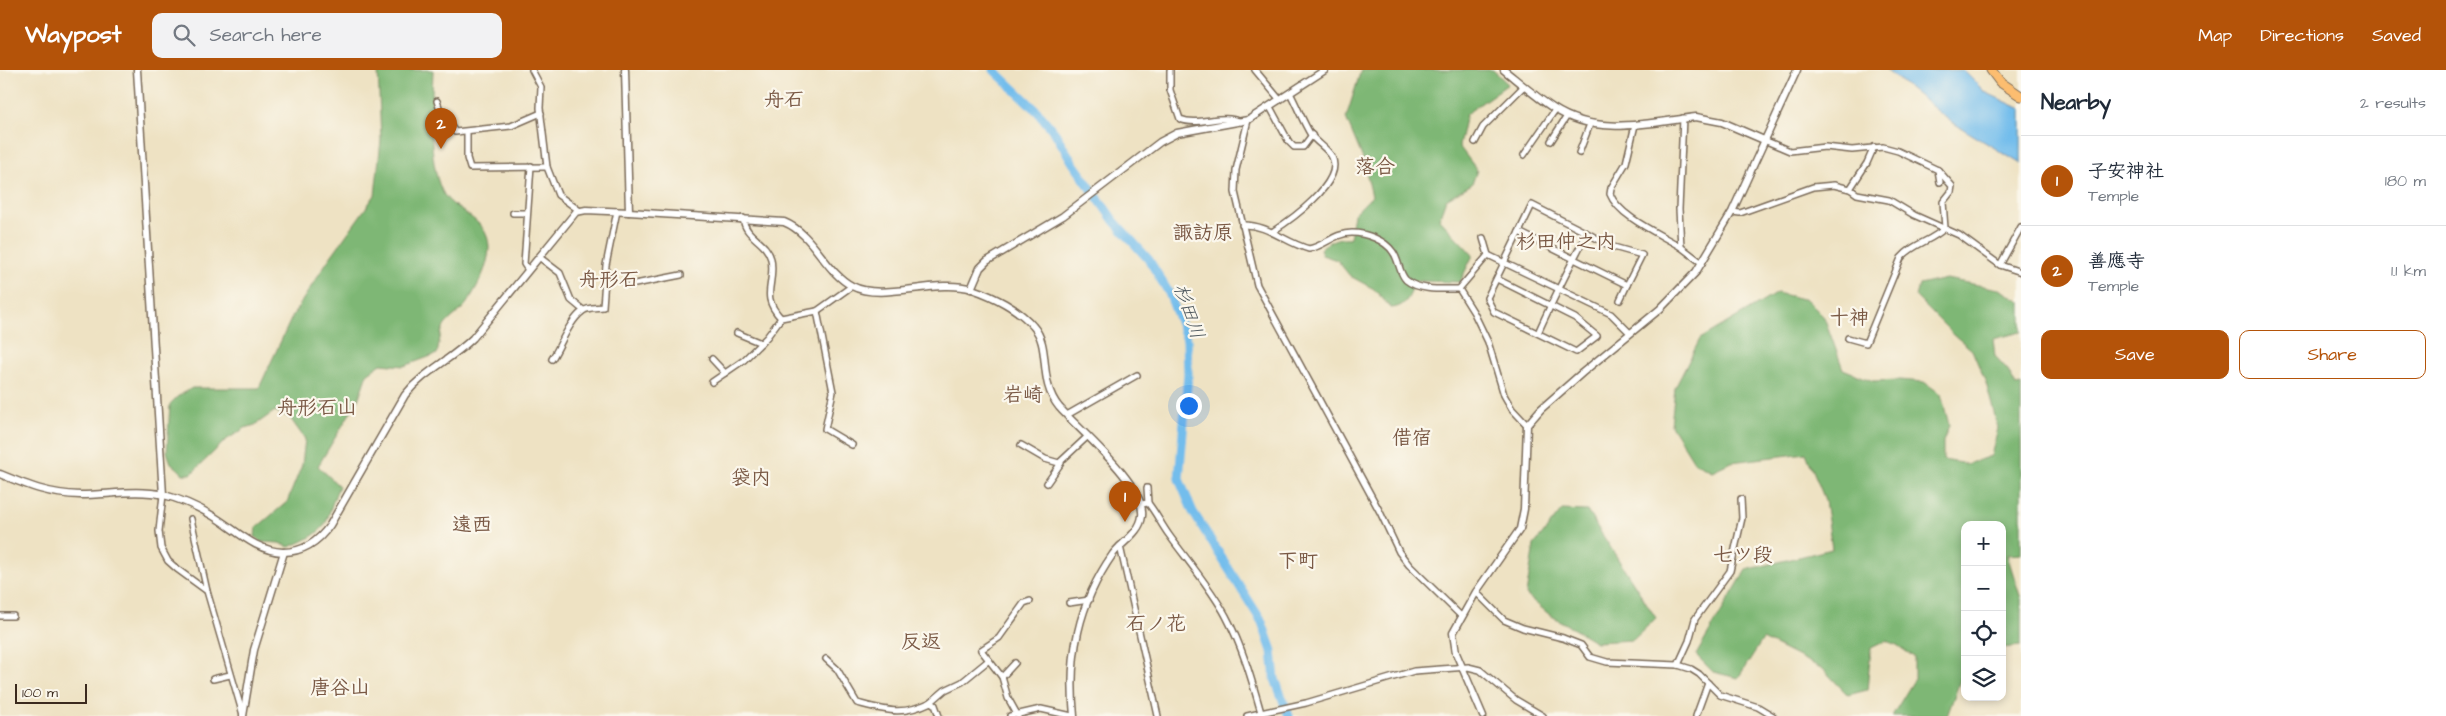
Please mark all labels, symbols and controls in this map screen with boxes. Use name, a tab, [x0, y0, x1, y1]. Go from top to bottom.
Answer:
search box	[152, 13, 502, 58]
text: Waypost	[25, 18, 122, 52]
icon: search	[170, 21, 198, 49]
text: Search here	[210, 22, 322, 49]
text: Map	[2198, 23, 2232, 48]
text: Directions	[2260, 23, 2344, 48]
text: Saved	[2372, 23, 2421, 48]
district label: 舟石	[764, 86, 804, 114]
text: Nearby	[2041, 88, 2111, 117]
text: 2 results	[2360, 92, 2426, 114]
pin: 2	[425, 108, 457, 149]
district label: 落合	[1355, 153, 1395, 181]
text: 子安神社	[2088, 158, 2164, 185]
text: 1	[2056, 170, 2058, 192]
text: 180 m	[2385, 170, 2426, 192]
text: Temple	[2088, 185, 2139, 207]
district label: 諏訪原	[1173, 219, 1233, 247]
district label: 杉田仲之内	[1516, 228, 1616, 256]
text: 善應寺	[2088, 248, 2145, 275]
text: 2	[2052, 260, 2062, 282]
text: 1.1 km	[2391, 260, 2426, 282]
district label: 舟形石	[579, 266, 639, 294]
text: Temple	[2088, 275, 2139, 297]
water label: 杉田川	[1167, 280, 1211, 343]
district label: 十神	[1829, 304, 1869, 332]
button: Save	[2041, 330, 2229, 379]
button: Share	[2239, 330, 2426, 379]
district label: 岩崎	[1003, 381, 1043, 409]
your location	[1176, 393, 1202, 419]
district label: 舟形石山	[277, 394, 357, 422]
district label: 借宿	[1392, 424, 1432, 452]
district label: 袋内	[731, 464, 771, 492]
pin: 1	[1109, 481, 1141, 522]
district label: 遠西	[452, 511, 492, 539]
map controls	[1961, 521, 2006, 701]
button: +	[1961, 521, 2006, 566]
district label: 七ツ段	[1713, 541, 1773, 569]
district label: 下町	[1278, 547, 1318, 575]
button: −	[1961, 566, 2006, 611]
district label: 石ノ花	[1126, 610, 1186, 638]
button: locate	[1961, 611, 2006, 656]
district label: 反返	[901, 628, 941, 656]
button: layers	[1961, 656, 2006, 701]
district label: 唐谷山	[310, 674, 370, 702]
scale bar	[15, 681, 88, 704]
text: 100 m	[22, 683, 58, 703]

